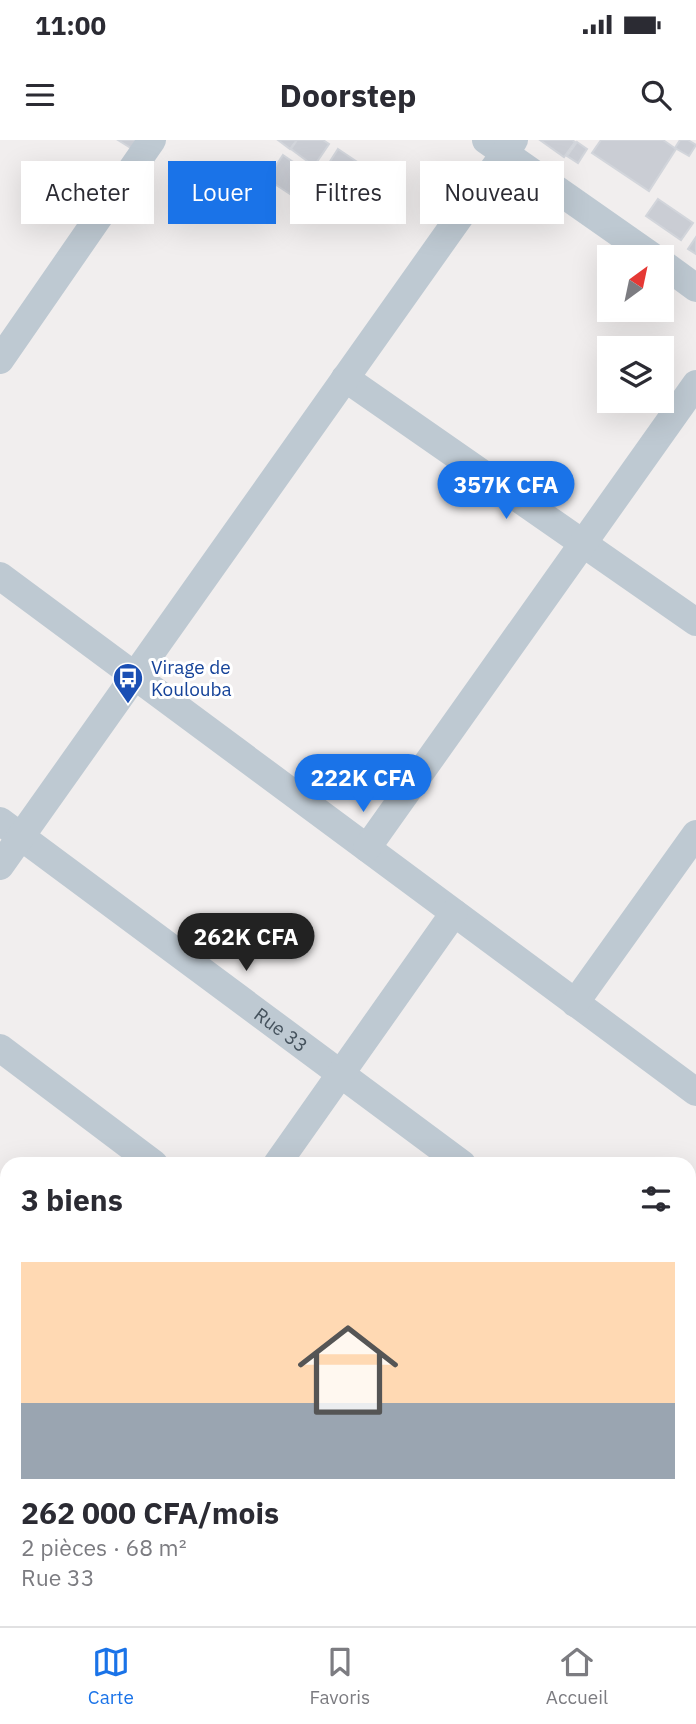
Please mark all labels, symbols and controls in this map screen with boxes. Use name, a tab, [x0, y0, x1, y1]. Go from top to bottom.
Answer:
text: 11:00	[35, 8, 106, 42]
text: Doorstep	[280, 74, 416, 116]
icon: menu	[21, 76, 59, 114]
icon: search	[637, 76, 675, 114]
chip: Acheter	[21, 161, 154, 224]
chip: Louer	[168, 161, 276, 224]
chip: Filtres	[290, 161, 406, 224]
chip: Nouveau	[420, 161, 564, 224]
north arrow	[597, 245, 674, 322]
map controls	[597, 245, 674, 413]
button: layers	[597, 336, 674, 413]
pin: 357K CFA	[434, 462, 578, 521]
text: 357K CFA	[453, 469, 559, 499]
place label: Virage de Koulouba	[151, 655, 232, 701]
bus stop icon: Virage de Koulouba	[111, 661, 145, 705]
pin: 222K CFA	[291, 754, 435, 814]
text: 222K CFA	[310, 762, 416, 792]
pin: 262K CFA	[174, 914, 318, 973]
text: 262K CFA	[193, 921, 299, 951]
street label: Rue 33	[249, 1002, 313, 1057]
text: 3 biens	[21, 1180, 123, 1219]
icon: filters	[637, 1180, 675, 1218]
icon: home	[285, 1307, 411, 1433]
text: 262 000 CFA/mois	[21, 1493, 279, 1532]
text: 2 pièces · 68 m²	[21, 1532, 187, 1562]
text: Rue 33	[21, 1562, 94, 1592]
tab: Carte	[88, 1643, 134, 1709]
tab: Favoris	[310, 1643, 370, 1709]
tab: Accueil	[546, 1643, 608, 1709]

